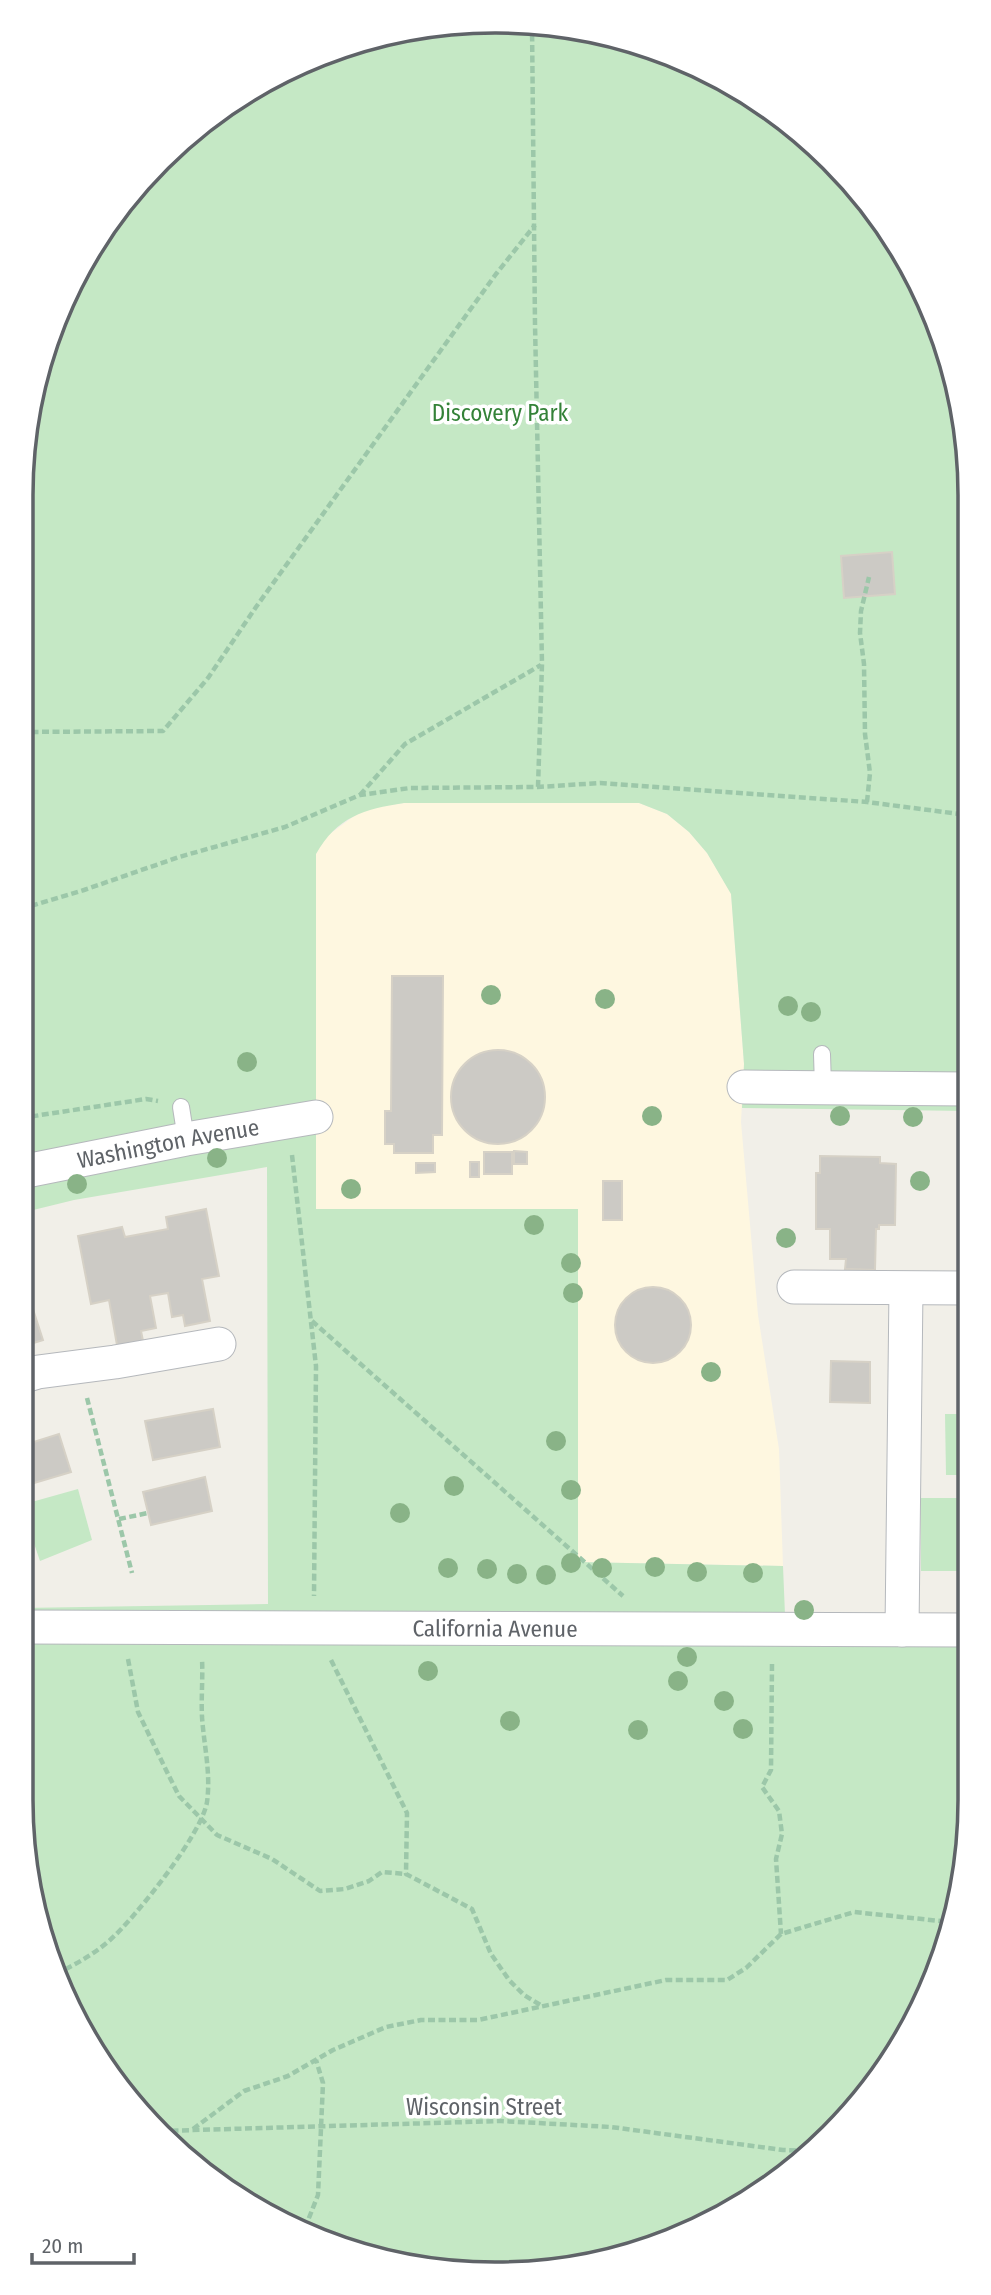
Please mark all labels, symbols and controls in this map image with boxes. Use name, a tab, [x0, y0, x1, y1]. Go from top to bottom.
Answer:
park label: Discovery Park	[432, 399, 568, 427]
street label: Washington Avenue	[75, 1113, 261, 1174]
street label: California Avenue	[412, 1614, 578, 1643]
street label: Wisconsin Street	[406, 2093, 563, 2121]
scale bar	[32, 2222, 133, 2266]
text: 20 m	[42, 2233, 83, 2259]

